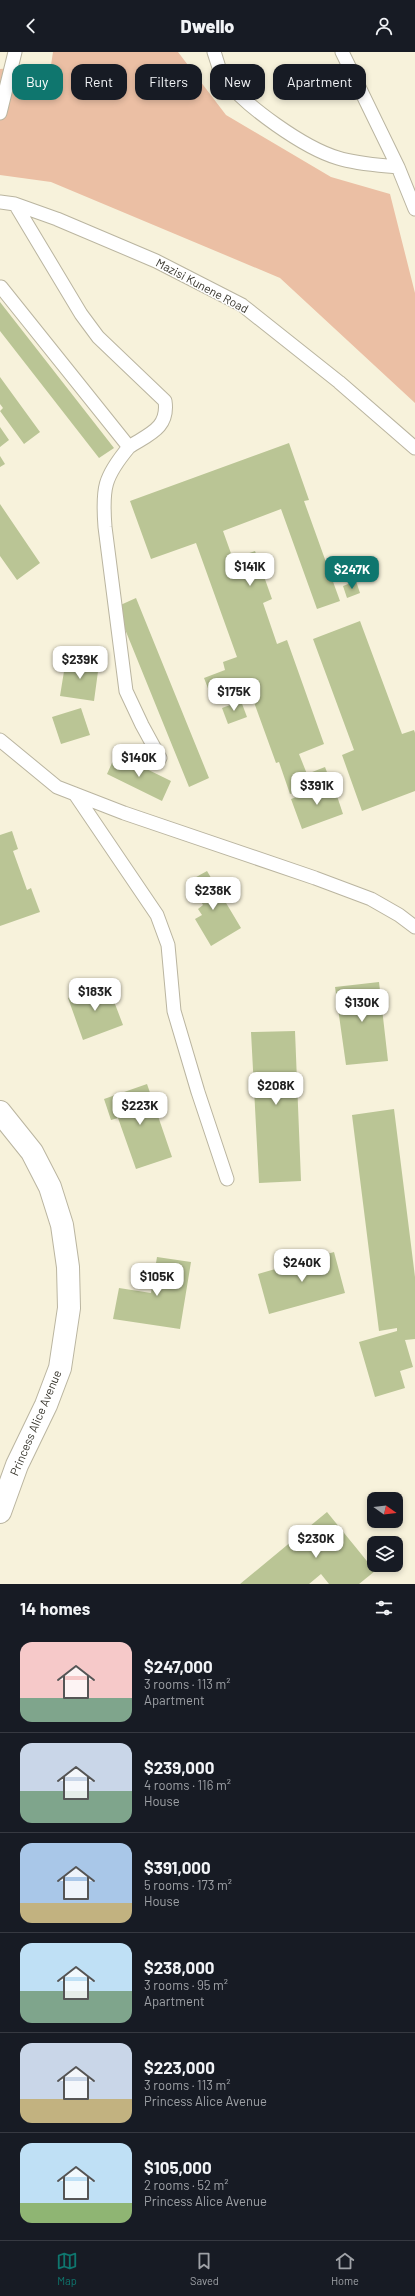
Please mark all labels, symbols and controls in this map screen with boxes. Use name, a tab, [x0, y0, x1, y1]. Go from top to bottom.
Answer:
icon: back	[20, 15, 42, 37]
text: Dwello	[181, 15, 234, 37]
icon: person	[373, 15, 395, 37]
chip: Buy	[12, 64, 63, 100]
chip: Rent	[71, 64, 127, 100]
chip: Filters	[135, 64, 202, 100]
chip: New	[210, 64, 265, 100]
chip: Apartment	[273, 64, 366, 100]
street label: Mazisi Kunene Road	[154, 255, 251, 315]
pin: $141K	[222, 553, 278, 587]
pin: $247K	[324, 556, 380, 590]
text: $141K	[234, 558, 266, 574]
text: $247K	[334, 561, 370, 577]
pin: $239K	[52, 646, 108, 680]
text: $239K	[62, 651, 98, 667]
pin: $175K	[206, 678, 262, 712]
text: $175K	[217, 683, 251, 699]
pin: $140K	[111, 744, 167, 778]
text: $140K	[121, 749, 157, 765]
pin: $391K	[289, 772, 345, 806]
text: $391K	[300, 777, 334, 793]
pin: $238K	[185, 877, 241, 911]
text: $238K	[195, 882, 231, 898]
pin: $183K	[67, 978, 123, 1012]
text: $183K	[78, 983, 112, 999]
pin: $130K	[334, 989, 390, 1023]
text: $130K	[345, 994, 379, 1010]
pin: $208K	[248, 1072, 304, 1106]
text: $208K	[257, 1077, 295, 1093]
pin: $223K	[112, 1092, 168, 1126]
text: $223K	[122, 1097, 158, 1113]
pin: $240K	[274, 1249, 330, 1283]
text: $240K	[283, 1254, 321, 1270]
pin: $105K	[129, 1263, 185, 1297]
text: $105K	[140, 1268, 174, 1284]
street label: Princess Alice Avenue	[6, 1368, 64, 1478]
north arrow	[367, 1492, 403, 1528]
map controls	[367, 1492, 403, 1572]
pin: $230K	[288, 1525, 344, 1559]
text: $230K	[297, 1530, 335, 1546]
button: layers	[367, 1536, 403, 1572]
icon: filters	[373, 1597, 395, 1619]
text: 14 homes	[20, 1598, 90, 1618]
text: $247,000	[144, 1656, 213, 1676]
icon: home	[52, 1658, 100, 1706]
text: 3 rooms · 113 m²	[144, 1676, 231, 1692]
text: Apartment	[144, 1692, 205, 1708]
text: $239,000	[144, 1757, 214, 1777]
icon: home	[52, 1759, 100, 1807]
text: 4 rooms · 116 m²	[144, 1777, 231, 1793]
text: House	[144, 1793, 180, 1809]
text: $391,000	[144, 1857, 211, 1877]
icon: home	[52, 1859, 100, 1907]
text: 5 rooms · 173 m²	[144, 1877, 232, 1893]
text: House	[144, 1893, 180, 1909]
text: $238,000	[144, 1957, 215, 1977]
icon: home	[52, 1959, 100, 2007]
text: 3 rooms · 95 m²	[144, 1977, 228, 1993]
text: Apartment	[144, 1993, 205, 2009]
text: $223,000	[144, 2057, 215, 2077]
icon: home	[52, 2059, 100, 2107]
text: 3 rooms · 113 m²	[144, 2077, 231, 2093]
text: Princess Alice Avenue	[144, 2093, 267, 2109]
text: $105,000	[144, 2157, 212, 2177]
icon: home	[52, 2159, 100, 2207]
text: 2 rooms · 52 m²	[144, 2177, 229, 2193]
text: Princess Alice Avenue	[144, 2193, 267, 2209]
tab: Map	[56, 2250, 78, 2287]
tab: Saved	[190, 2250, 219, 2287]
tab: Home	[331, 2250, 359, 2287]

